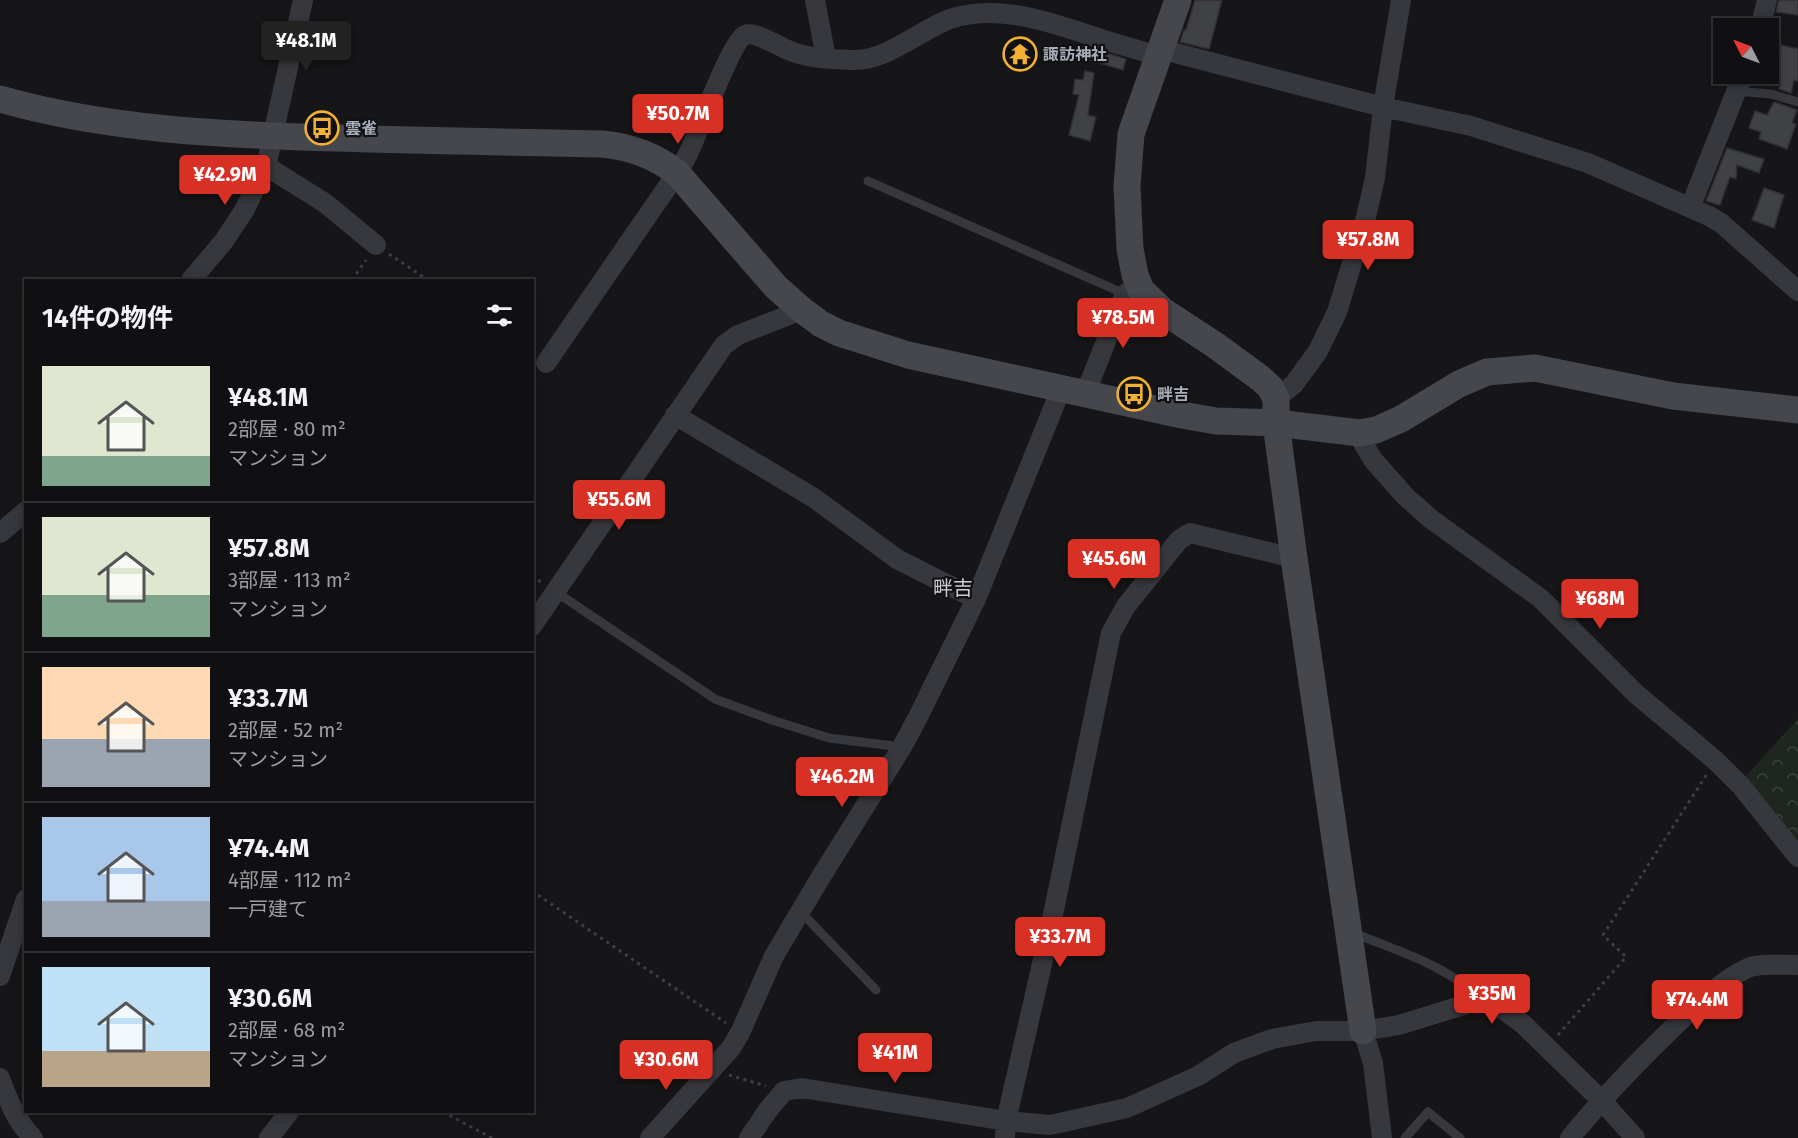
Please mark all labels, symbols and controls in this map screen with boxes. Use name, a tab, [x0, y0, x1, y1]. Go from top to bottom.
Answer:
north arrow	[1713, 18, 1779, 84]
map controls	[1713, 18, 1779, 84]
pin: ¥48.1M	[257, 21, 355, 72]
text: ¥48.1M	[275, 28, 337, 52]
temple icon: 諏訪神社	[1002, 36, 1038, 72]
place label: 諏訪神社	[1043, 45, 1107, 64]
pin: ¥50.7M	[629, 94, 727, 145]
text: ¥50.7M	[646, 101, 710, 125]
bus stop icon: 雲雀	[304, 110, 340, 146]
place label: 雲雀	[345, 119, 377, 138]
pin: ¥42.9M	[176, 155, 274, 206]
text: ¥42.9M	[193, 162, 257, 186]
pin: ¥57.8M	[1319, 220, 1417, 271]
text: ¥57.8M	[1337, 227, 1399, 251]
pin: ¥78.5M	[1074, 298, 1172, 349]
icon: filters	[483, 299, 516, 332]
text: 14件の物件	[42, 303, 173, 334]
text: ¥78.5M	[1091, 305, 1155, 329]
bus stop icon: 畔吉	[1116, 376, 1152, 412]
text: ¥48.1M	[228, 382, 308, 413]
place label: 畔吉	[1157, 385, 1189, 404]
icon: home	[90, 390, 162, 462]
text: 2部屋 · 80 m²	[228, 417, 346, 441]
text: マンション	[228, 446, 328, 470]
pin: ¥55.6M	[570, 480, 668, 531]
text: ¥55.6M	[587, 487, 651, 511]
text: ¥57.8M	[228, 533, 310, 564]
pin: ¥45.6M	[1065, 539, 1163, 590]
icon: home	[90, 541, 162, 613]
text: ¥45.6M	[1082, 546, 1146, 570]
text: 3部屋 · 113 m²	[228, 568, 351, 592]
district label: 畔吉	[933, 576, 973, 600]
pin: ¥68M	[1564, 579, 1636, 630]
text: ¥68M	[1575, 586, 1625, 610]
text: マンション	[228, 597, 328, 621]
text: ¥33.7M	[228, 683, 308, 714]
icon: home	[90, 691, 162, 763]
text: 2部屋 · 52 m²	[228, 718, 343, 742]
text: マンション	[228, 747, 328, 771]
pin: ¥46.2M	[793, 757, 891, 808]
text: ¥46.2M	[810, 764, 874, 788]
text: ¥74.4M	[228, 833, 309, 864]
icon: home	[90, 841, 162, 913]
text: 4部屋 · 112 m²	[228, 868, 351, 892]
text: 一戸建て	[228, 897, 308, 921]
pin: ¥33.7M	[1011, 917, 1109, 968]
text: ¥33.7M	[1029, 924, 1091, 948]
pin: ¥35M	[1456, 974, 1528, 1025]
pin: ¥74.4M	[1648, 980, 1746, 1031]
text: ¥35M	[1468, 981, 1516, 1005]
text: ¥30.6M	[228, 983, 312, 1014]
text: ¥74.4M	[1666, 987, 1728, 1011]
icon: home	[90, 991, 162, 1063]
text: 2部屋 · 68 m²	[228, 1018, 345, 1042]
pin: ¥41M	[859, 1033, 931, 1084]
pin: ¥30.6M	[617, 1040, 715, 1091]
text: ¥41M	[872, 1040, 918, 1064]
text: マンション	[228, 1047, 328, 1071]
text: ¥30.6M	[634, 1047, 698, 1071]

